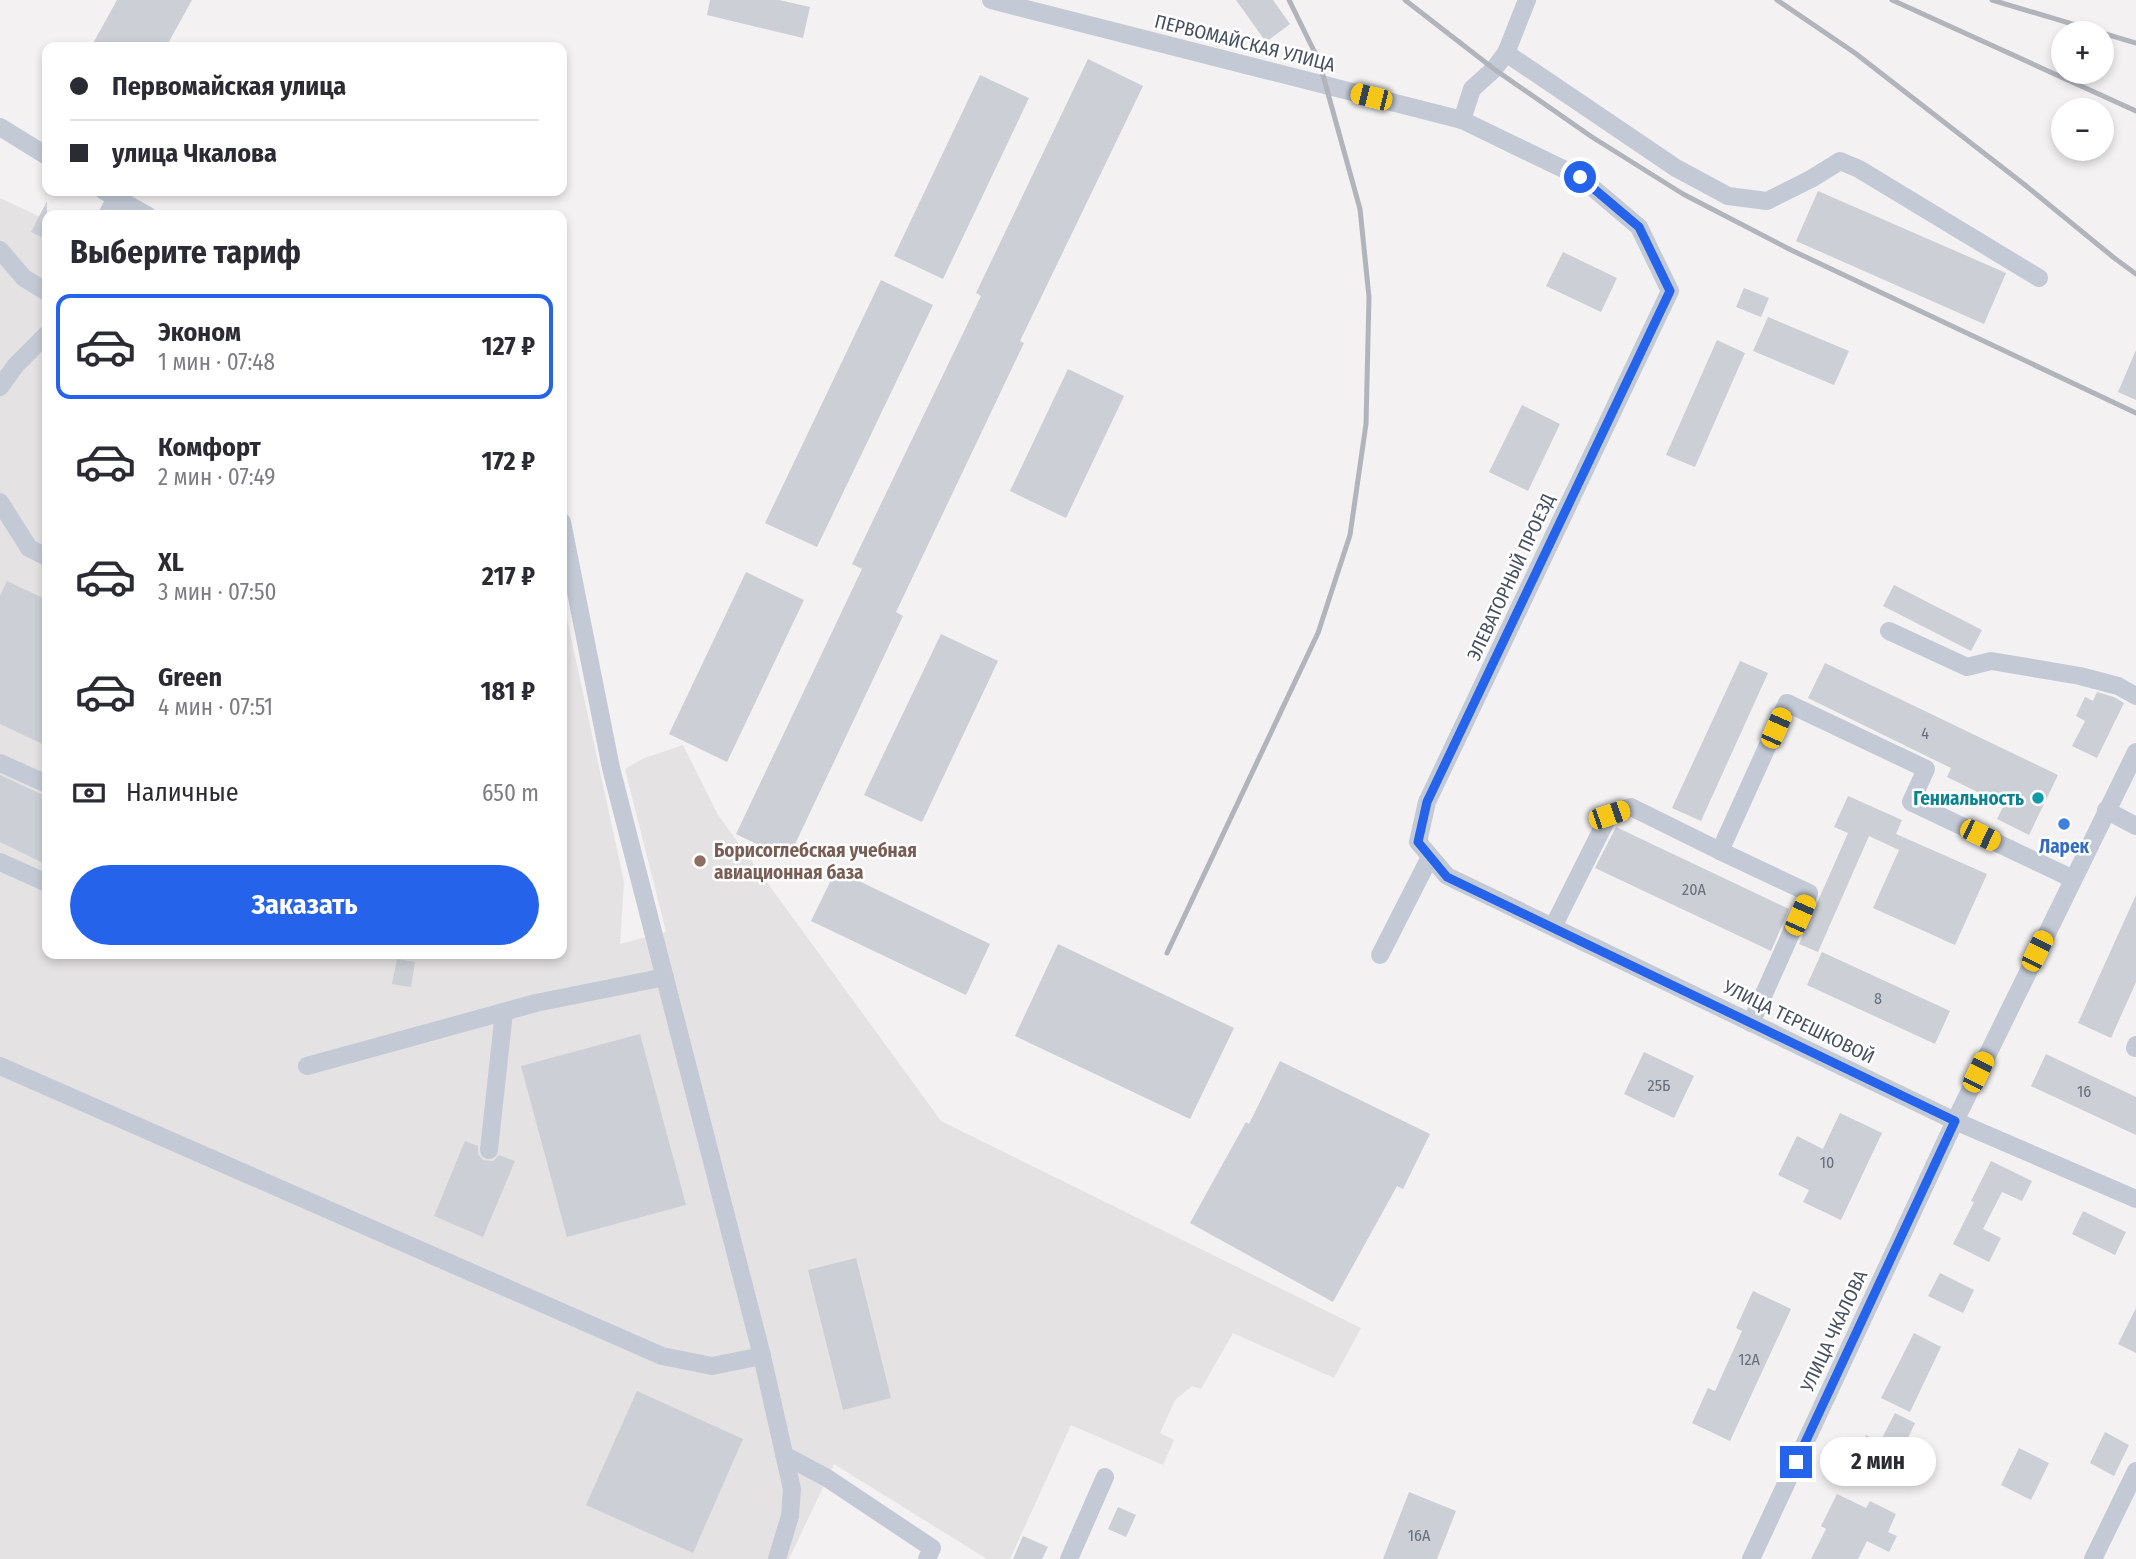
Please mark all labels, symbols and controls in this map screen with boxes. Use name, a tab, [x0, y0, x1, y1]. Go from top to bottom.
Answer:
street label: ПЕРВОМАЙСКАЯ УЛИЦА	[1152, 9, 1338, 77]
map controls	[2051, 21, 2114, 161]
button: +	[2051, 21, 2114, 84]
text: Первомайская улица	[112, 71, 346, 102]
car	[1349, 82, 1394, 112]
button: −	[2051, 98, 2114, 161]
text: улица Чкалова	[112, 138, 277, 169]
route start	[1564, 161, 1596, 193]
text: Выберите тариф	[70, 233, 301, 271]
icon: car	[74, 315, 137, 378]
text: Эконом	[158, 317, 241, 348]
text: 127 ₽	[482, 331, 535, 362]
text: 1 мин · 07:48	[158, 348, 275, 376]
icon: car	[74, 430, 137, 493]
text: Комфорт	[158, 432, 261, 463]
text: 172 ₽	[481, 446, 535, 477]
text: 2 мин · 07:49	[158, 463, 275, 491]
street label: ЭЛЕВАТОРНЫЙ ПРОЕЗД	[1462, 490, 1560, 664]
icon: car	[74, 545, 137, 608]
text: XL	[158, 547, 184, 578]
text: 217 ₽	[482, 561, 535, 592]
text: 3 мин · 07:50	[158, 578, 276, 606]
icon: car	[74, 660, 137, 723]
text: Green	[158, 662, 222, 693]
text: 181 ₽	[480, 676, 535, 707]
text: 4 мин · 07:51	[158, 693, 273, 721]
car	[1758, 705, 1795, 751]
house number: 4	[1921, 724, 1929, 743]
icon: cash	[70, 774, 108, 812]
text: Наличные	[126, 777, 239, 808]
text: 650 m	[482, 779, 539, 807]
place label: Гениальность	[1913, 787, 2024, 810]
marker: Гениальность	[2030, 790, 2046, 806]
car	[1586, 798, 1633, 832]
car	[1957, 816, 2004, 854]
marker: Ларек	[2056, 816, 2072, 832]
place label: Ларек	[2039, 835, 2090, 858]
place label: Борисоглебская учебная авиационная база	[714, 839, 917, 884]
marker: Борисоглебская учебная авиационная база	[692, 853, 708, 869]
button: Заказать	[70, 865, 539, 945]
house number: 20А	[1682, 880, 1706, 899]
car	[1782, 892, 1819, 938]
car	[2019, 928, 2056, 974]
street label: УЛИЦА ТЕРЕШКОВОЙ	[1719, 975, 1878, 1069]
house number: 8	[1874, 989, 1882, 1008]
car	[1960, 1049, 1997, 1095]
house number: 25Б	[1648, 1076, 1670, 1095]
house number: 16	[2077, 1082, 2091, 1101]
house number: 10	[1820, 1153, 1834, 1172]
street label: УЛИЦА ЧКАЛОВА	[1795, 1267, 1872, 1396]
house number: 12А	[1738, 1350, 1760, 1369]
callout: 2 мин	[1820, 1438, 1936, 1486]
route end	[1780, 1446, 1812, 1478]
text: 2 мин	[1851, 1447, 1905, 1475]
house number: 16А	[1408, 1526, 1431, 1545]

